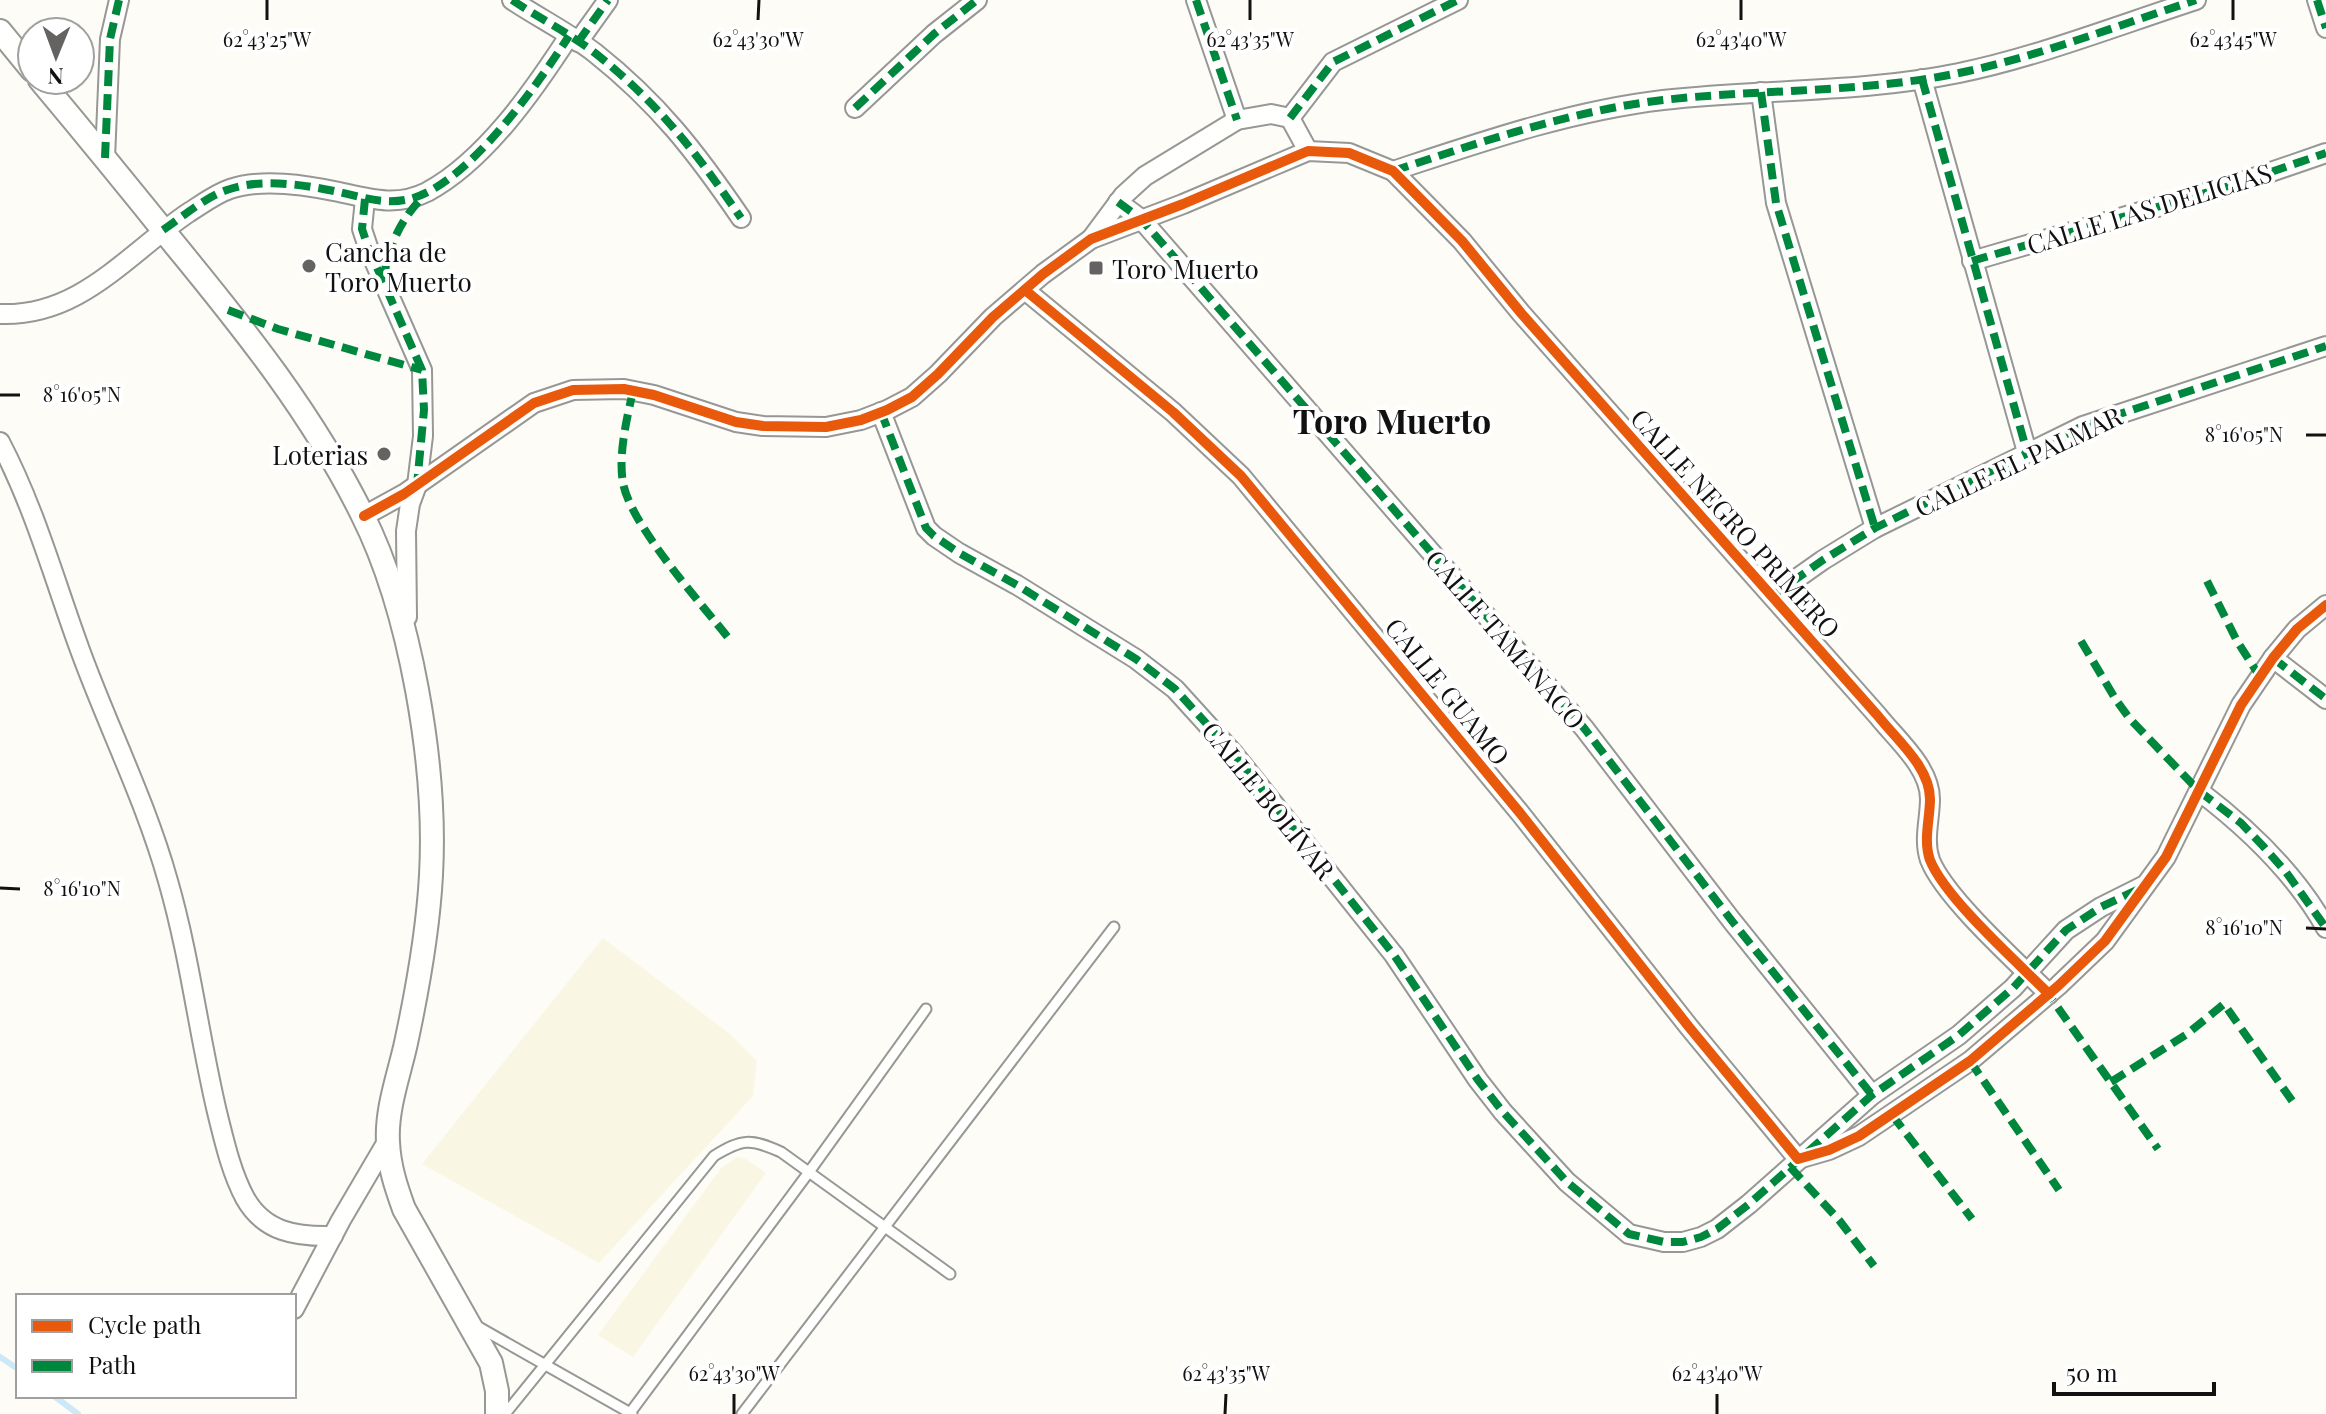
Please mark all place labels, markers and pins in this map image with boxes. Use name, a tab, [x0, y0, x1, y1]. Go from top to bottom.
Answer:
place label: Cancha de Toro Muerto	[325, 234, 472, 299]
place label: Toro Muerto	[1112, 251, 1259, 286]
marker: Cancha de Toro Muerto	[300, 257, 318, 275]
marker: Toro Muerto	[1087, 259, 1105, 277]
place label: Loterias	[272, 437, 368, 472]
marker: Loterias	[375, 445, 393, 463]

